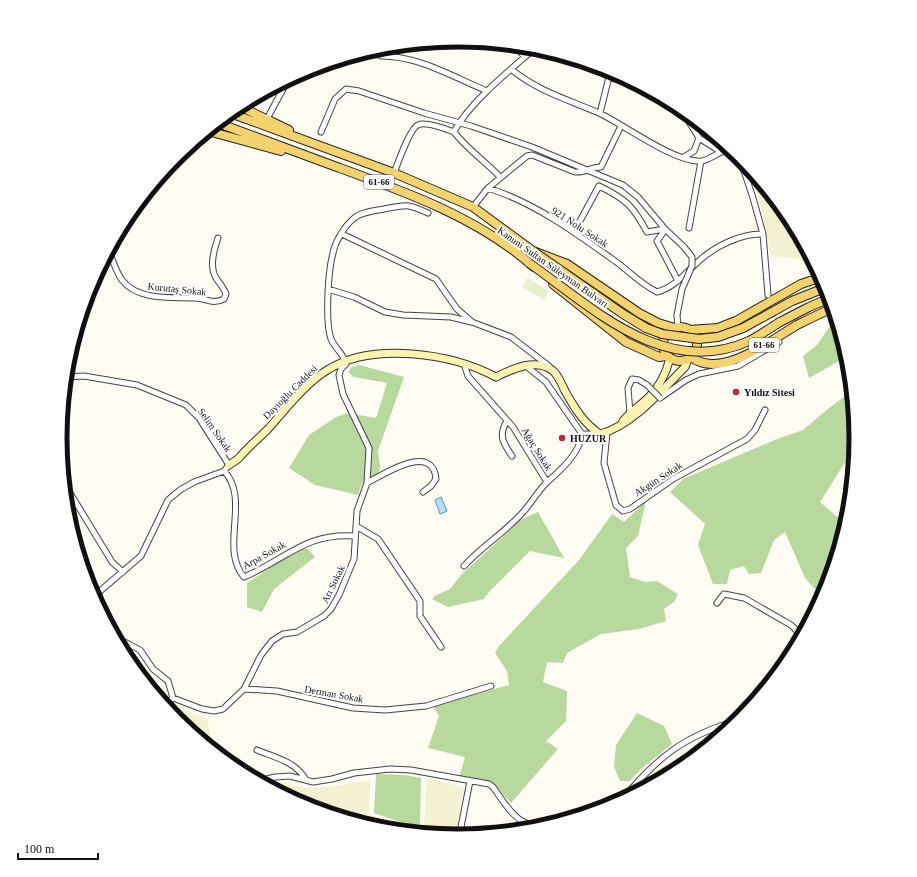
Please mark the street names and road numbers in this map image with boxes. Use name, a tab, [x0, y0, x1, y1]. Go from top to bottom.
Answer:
road number: 61-66	[364, 175, 394, 189]
street label: 921 Nolu Sokak	[550, 205, 610, 249]
street label: Kanuni Sultan Süleyman Bulvarı	[496, 224, 611, 310]
street label: Kurutaş Sokak	[147, 280, 207, 298]
road number: 61-66	[749, 338, 779, 352]
street label: Dayıoğlu Caddesi	[261, 363, 319, 421]
street label: Selim Sokak	[196, 406, 234, 454]
street label: Ağaç Sokak	[519, 425, 555, 473]
street label: Akgün Sokak	[632, 459, 684, 499]
street label: Arpa Sokak	[241, 539, 287, 571]
street label: Arı Sokak	[319, 563, 347, 605]
street label: Derman Sokak	[304, 683, 364, 705]

